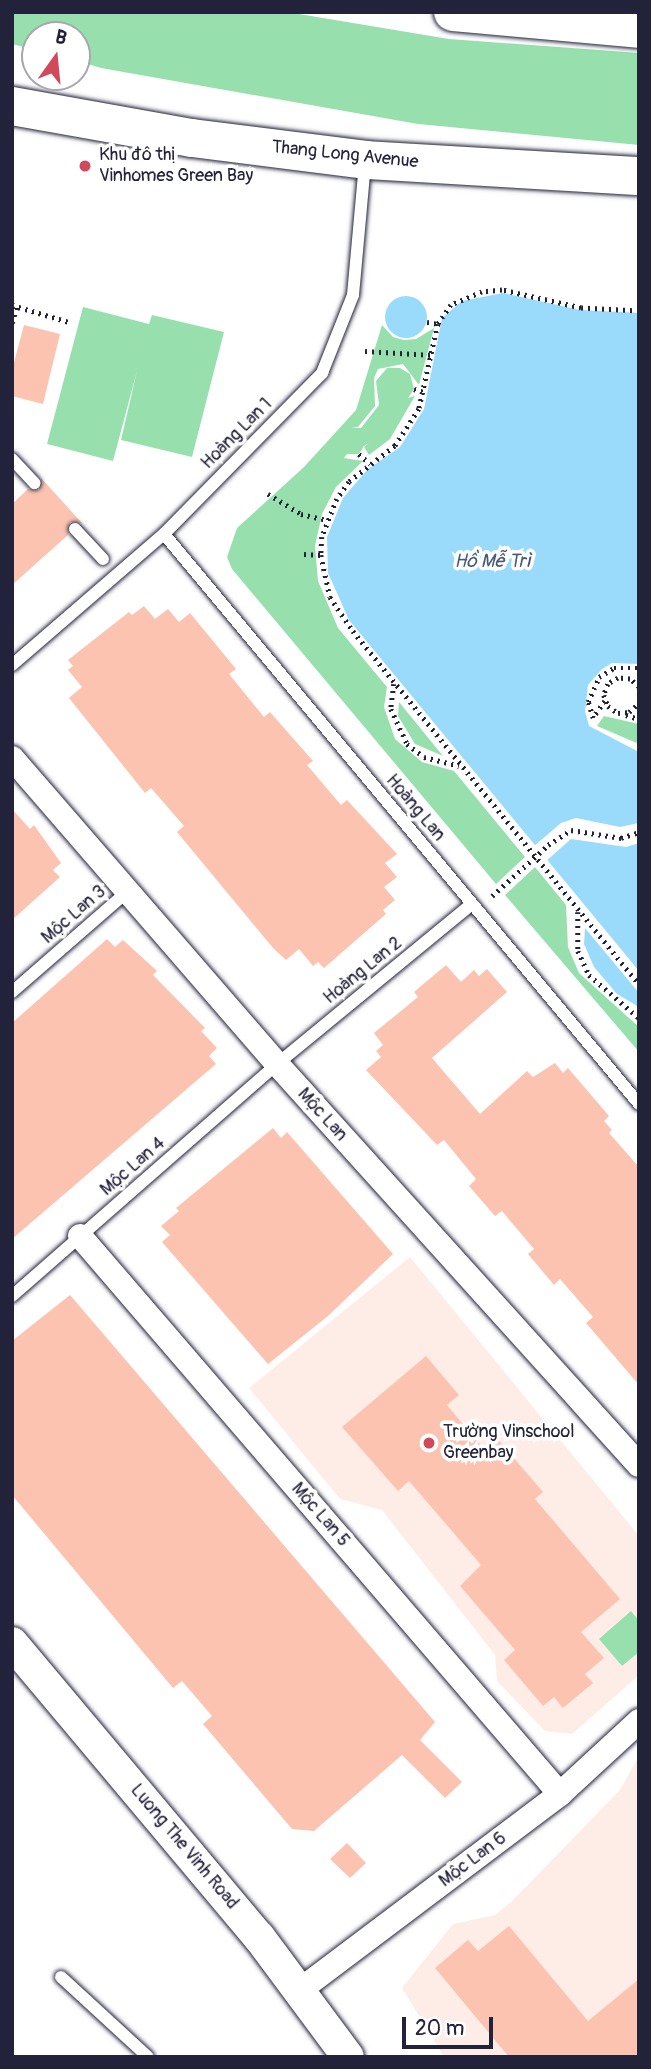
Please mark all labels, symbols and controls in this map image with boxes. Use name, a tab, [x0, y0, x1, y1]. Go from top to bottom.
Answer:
north arrow	[21, 21, 91, 91]
text: B	[53, 25, 69, 51]
street label: Thang Long Avenue	[271, 137, 419, 173]
place label: Khu đô thị Vinhomes Green Bay	[99, 145, 253, 188]
marker: Khu đô thị Vinhomes Green Bay	[77, 158, 93, 174]
street label: Hoàng Lan 1	[197, 394, 277, 474]
water label: Hồ Mễ Trì	[454, 551, 530, 573]
street label: Hoàng Lan	[381, 770, 449, 846]
street label: Mộc Lan 3	[37, 881, 111, 949]
street label: Hoàng Lan 2	[319, 933, 407, 1009]
street label: Mộc Lan	[293, 1084, 351, 1146]
street label: Mộc Lan 4	[96, 1133, 170, 1201]
place label: Trường Vinschool Greenbay	[443, 1422, 574, 1464]
marker: Trường Vinschool Greenbay	[421, 1435, 437, 1451]
street label: Mộc Lan 5	[286, 1479, 354, 1551]
street label: Luong The Vinh Road	[125, 1780, 243, 1914]
street label: Mộc Lan 6	[435, 1828, 511, 1892]
scale bar	[406, 2002, 497, 2046]
text: 20 m	[415, 2015, 464, 2042]

